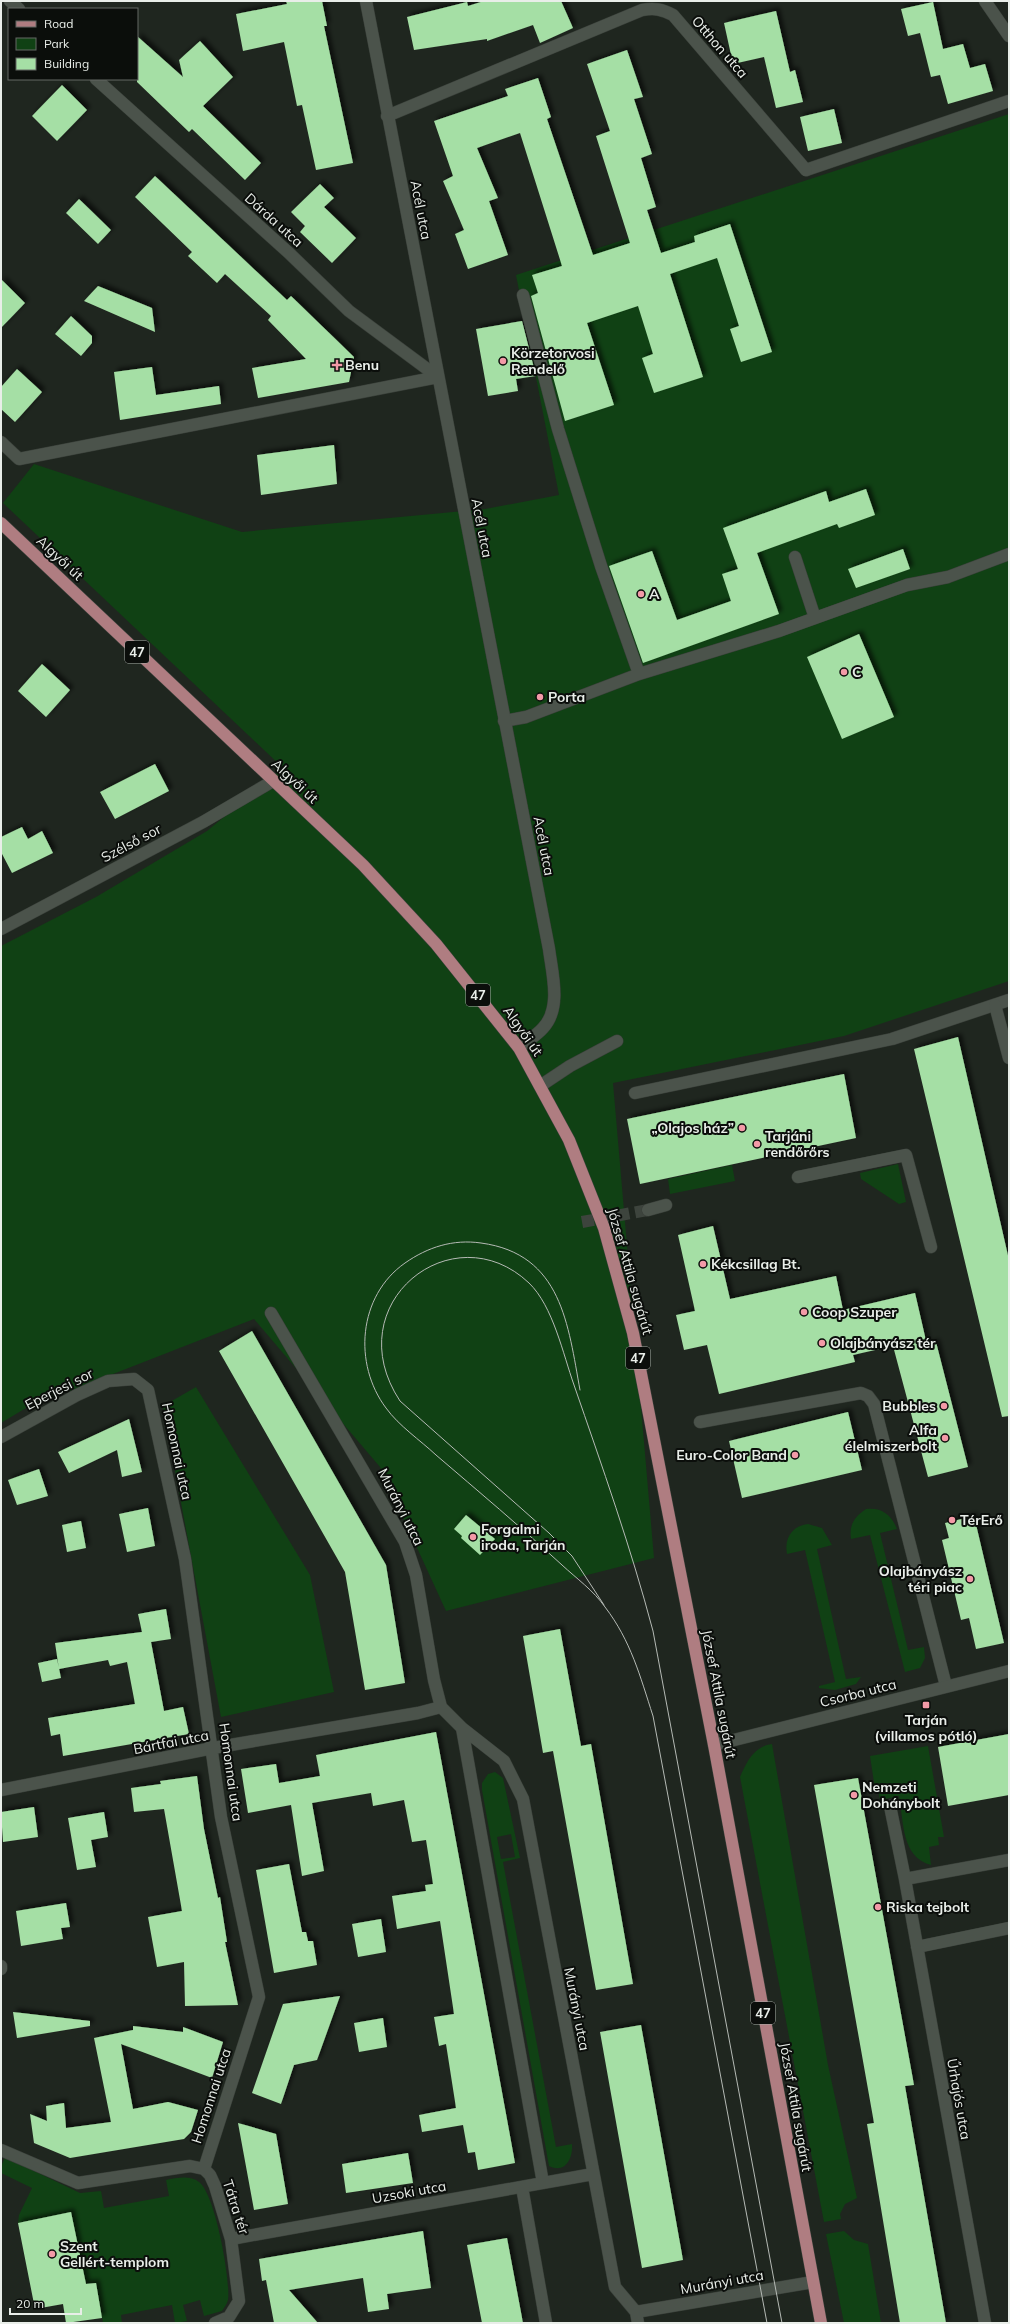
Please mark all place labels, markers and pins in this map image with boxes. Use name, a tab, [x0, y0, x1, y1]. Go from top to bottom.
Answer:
place label: Körzetorvosi Rendelő	[511, 344, 595, 378]
place label: Benu	[345, 356, 379, 374]
marker: Körzetorvosi Rendelő	[498, 356, 508, 366]
marker: Benu	[332, 360, 342, 370]
place label: A	[649, 585, 660, 603]
marker: A	[636, 589, 646, 599]
place label: C	[852, 663, 862, 681]
marker: C	[839, 667, 849, 677]
place label: Porta	[548, 688, 585, 706]
marker: Porta	[535, 692, 545, 702]
place label: „Olajos ház”	[651, 1119, 734, 1137]
marker: „Olajos ház”	[737, 1123, 747, 1133]
place label: Tarjáni rendőrőrs	[765, 1127, 830, 1161]
marker: Tarjáni rendőrőrs	[752, 1139, 762, 1149]
place label: Kékcsillag Bt.	[711, 1255, 800, 1273]
marker: Kékcsillag Bt.	[698, 1259, 708, 1269]
place label: Coop Szuper	[812, 1303, 897, 1321]
marker: Coop Szuper	[799, 1307, 809, 1317]
place label: Olajbányász tér	[830, 1334, 936, 1352]
marker: Olajbányász tér	[817, 1338, 827, 1348]
place label: Bubbles	[882, 1397, 936, 1415]
marker: Bubbles	[939, 1401, 949, 1411]
place label: Alfa élelmiszerbolt	[845, 1421, 938, 1455]
marker: Alfa élelmiszerbolt	[940, 1433, 950, 1443]
place label: Euro-Color Band	[676, 1446, 787, 1464]
marker: Euro-Color Band	[790, 1450, 800, 1460]
place label: TérErő	[960, 1511, 1003, 1529]
marker: TérErő	[947, 1515, 957, 1525]
place label: Forgalmi iroda, Tarján	[481, 1520, 566, 1554]
marker: Forgalmi iroda, Tarján	[468, 1532, 478, 1542]
place label: Olajbányász téri piac	[879, 1562, 962, 1596]
marker: Olajbányász téri piac	[965, 1574, 975, 1584]
marker: Tarján (villamos pótló)	[921, 1700, 931, 1710]
place label: Tarján (villamos pótló)	[875, 1711, 977, 1745]
place label: Nemzeti Dohánybolt	[862, 1778, 941, 1812]
marker: Nemzeti Dohánybolt	[849, 1790, 859, 1800]
place label: Riska tejbolt	[886, 1898, 970, 1916]
marker: Riska tejbolt	[873, 1902, 883, 1912]
place label: Szent Gellért-templom	[60, 2237, 169, 2271]
marker: Szent Gellért-templom	[47, 2249, 57, 2259]

